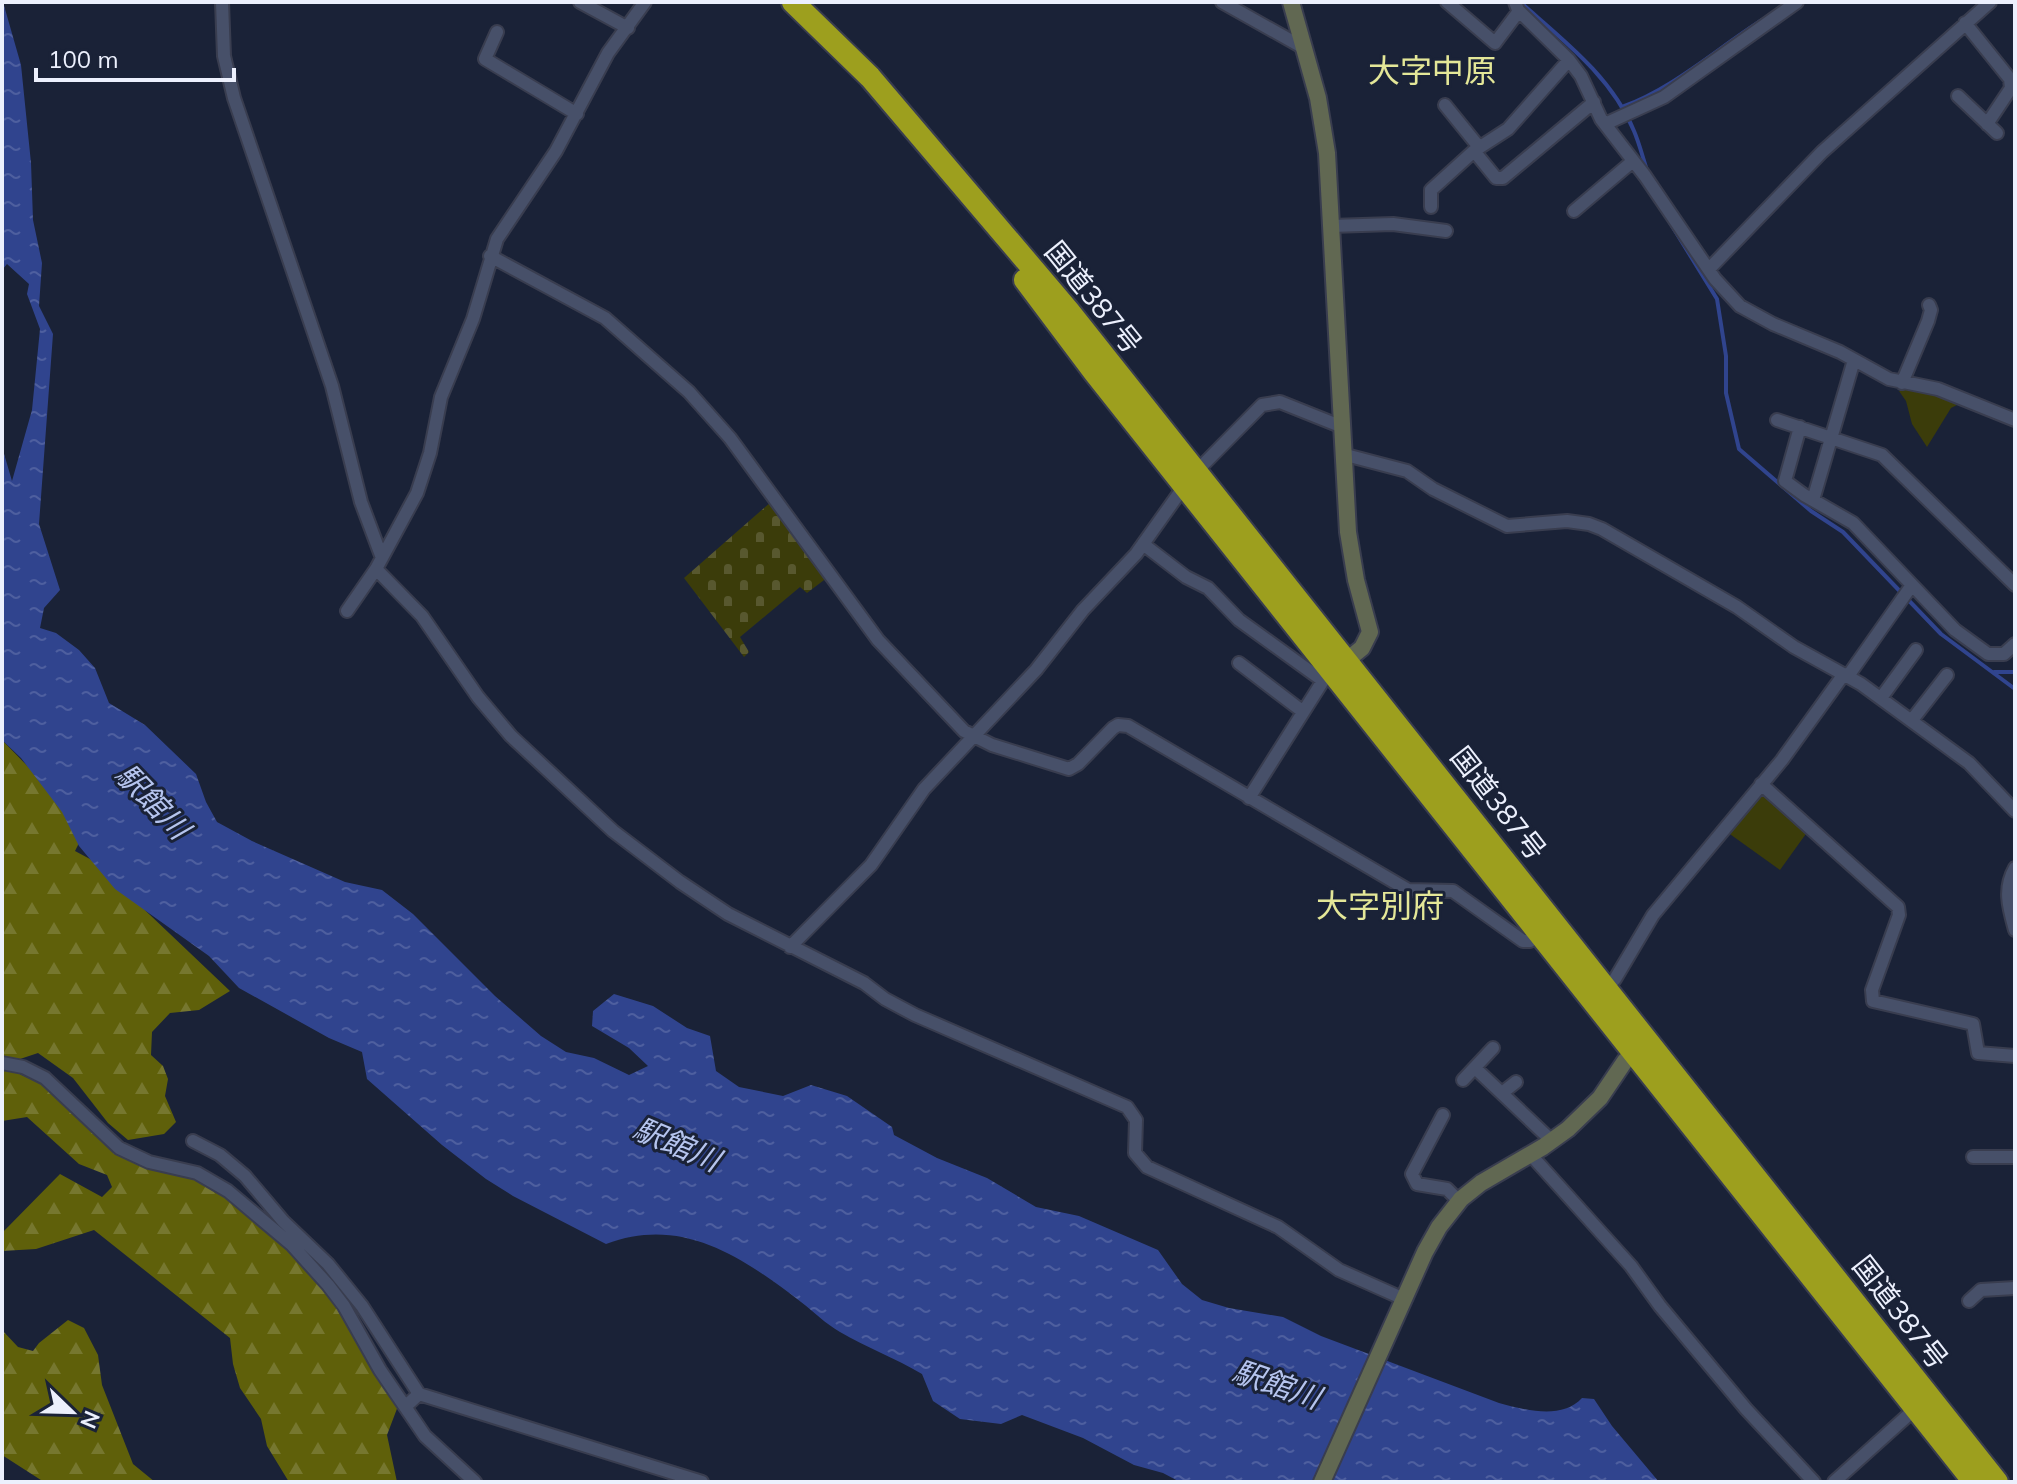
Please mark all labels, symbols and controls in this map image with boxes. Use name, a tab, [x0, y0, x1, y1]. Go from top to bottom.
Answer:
scale bar	[36, 32, 234, 82]
text: 100 m	[48, 44, 119, 74]
district label: 大字中原	[1368, 50, 1496, 90]
street label: 国道387号	[1038, 234, 1150, 360]
street label: 国道387号	[1444, 739, 1554, 867]
water label: 駅館川	[108, 755, 200, 849]
district label: 大字別府	[1316, 885, 1444, 925]
water label: 駅館川	[628, 1109, 729, 1180]
street label: 国道387号	[1846, 1248, 1956, 1376]
water label: 駅館川	[1228, 1351, 1329, 1418]
north arrow	[32, 1372, 112, 1452]
text: N	[74, 1407, 107, 1433]

